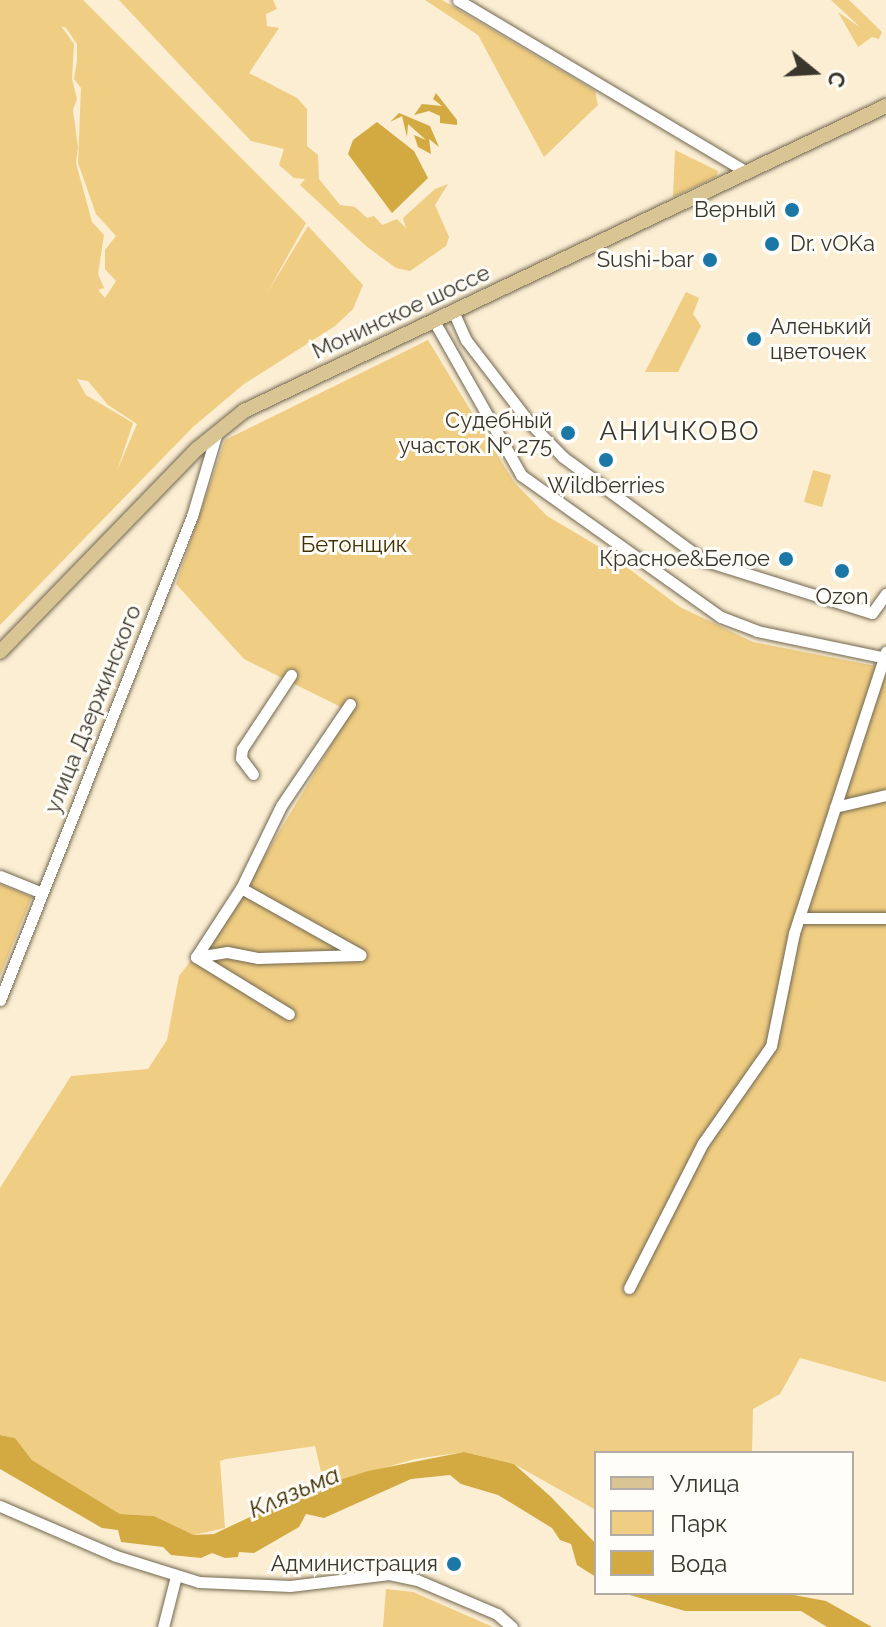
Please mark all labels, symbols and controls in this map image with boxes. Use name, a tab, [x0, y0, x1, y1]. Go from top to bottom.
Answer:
north arrow	[774, 32, 854, 112]
text: С	[822, 68, 852, 91]
place label: Верный	[694, 197, 776, 223]
marker: Верный	[783, 201, 801, 219]
place label: Dr. vOKa	[790, 231, 875, 257]
marker: Dr. vOKa	[761, 233, 783, 255]
place label: Sushi-bar	[597, 247, 694, 273]
marker: Sushi-bar	[701, 251, 719, 269]
street label: Монинское шоссе	[308, 259, 494, 365]
place label: Аленький цветочек	[770, 313, 871, 364]
marker: Аленький цветочек	[745, 330, 763, 348]
place label: Судебный участок № 275	[398, 407, 552, 458]
district label: АНИЧКОВО	[599, 416, 761, 448]
marker: Судебный участок № 275	[559, 424, 577, 442]
marker: Wildberries	[597, 451, 615, 469]
place label: Wildberries	[547, 473, 665, 499]
park label: Бетонщик	[301, 532, 407, 558]
place label: Красное&Белое	[599, 546, 770, 572]
marker: Красное&Белое	[777, 550, 795, 568]
marker: Ozon	[833, 562, 851, 580]
place label: Ozon	[815, 584, 869, 610]
street label: улица Дзержинского	[39, 601, 147, 817]
legend	[594, 1451, 854, 1595]
water label: Клязьма	[244, 1460, 344, 1524]
text: Улица	[670, 1469, 740, 1498]
text: Парк	[670, 1509, 728, 1538]
text: Вода	[670, 1549, 727, 1578]
place label: Администрация	[271, 1551, 438, 1577]
marker: Администрация	[445, 1555, 463, 1573]

